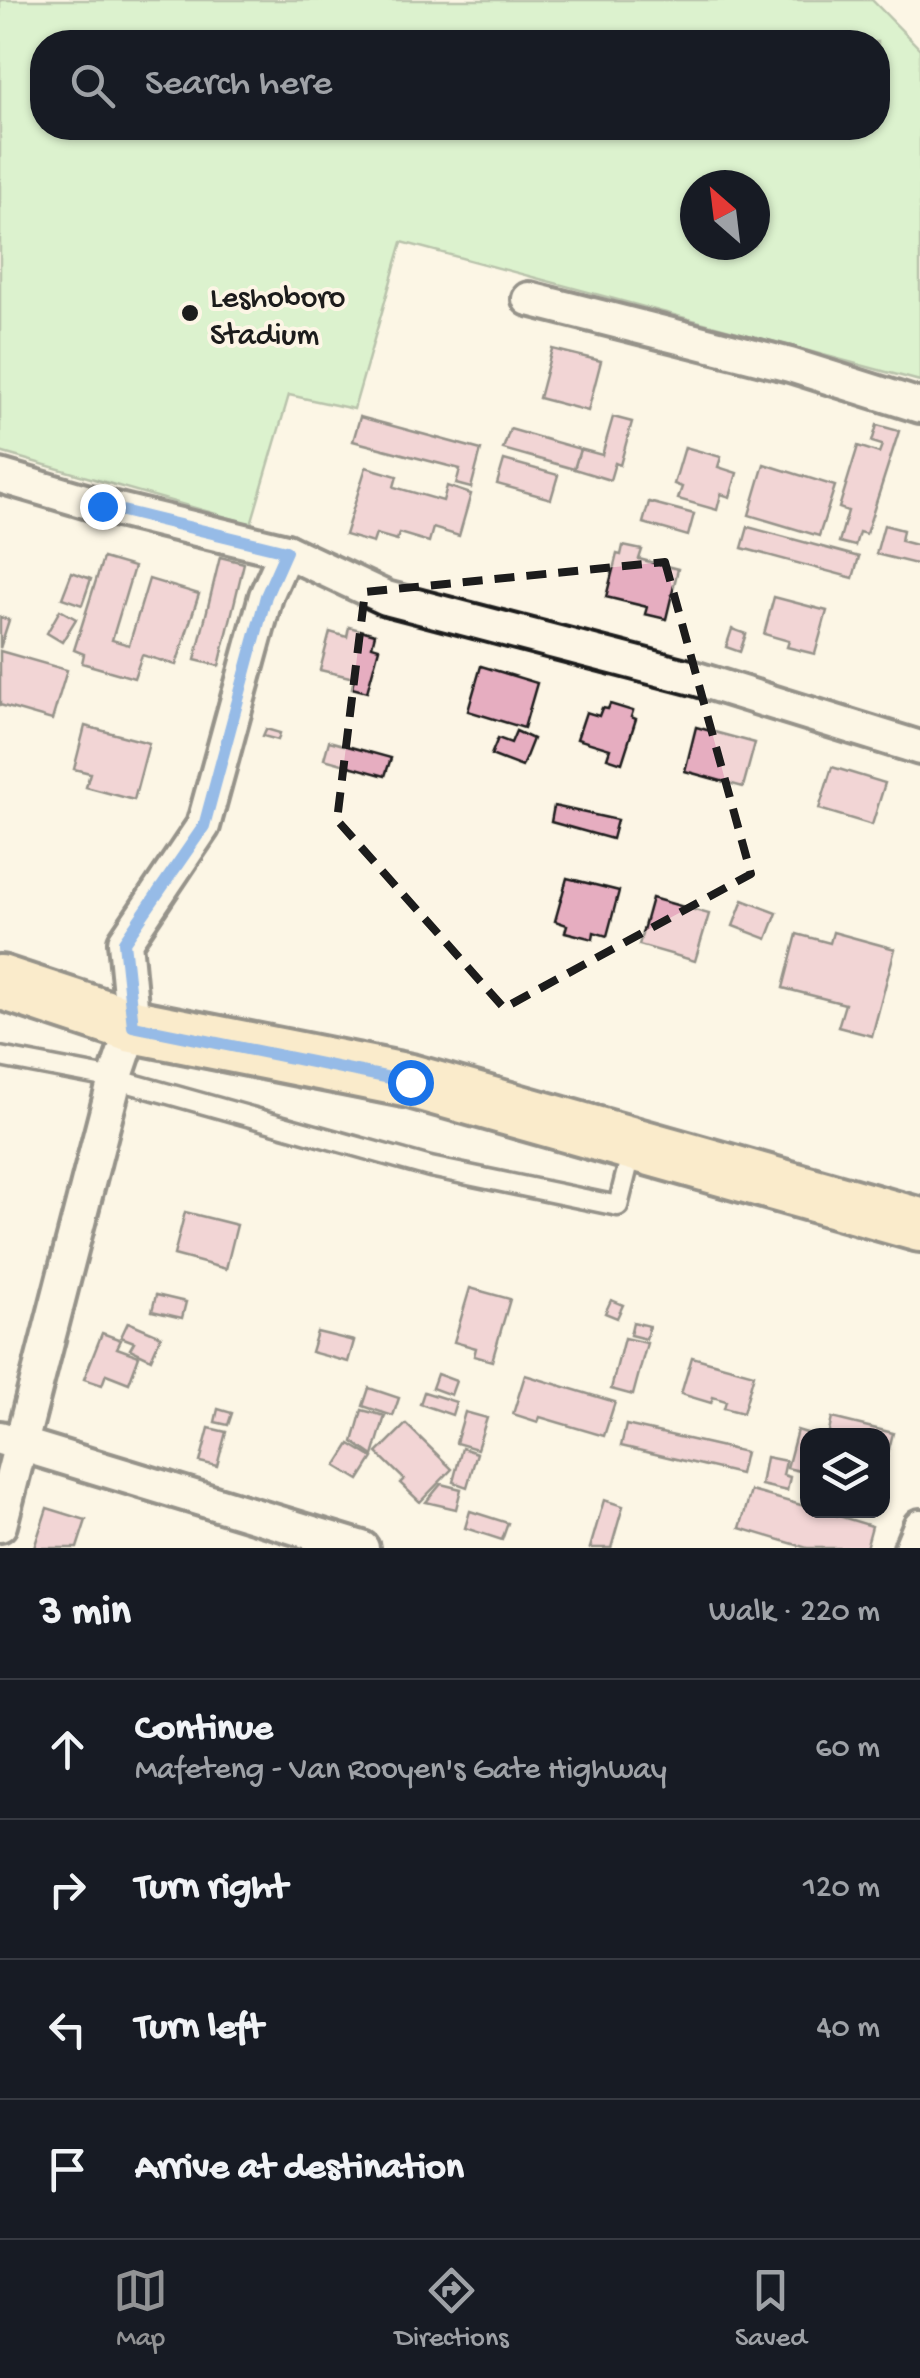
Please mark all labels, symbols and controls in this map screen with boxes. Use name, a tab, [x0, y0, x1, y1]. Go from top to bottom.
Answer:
search box	[30, 30, 890, 140]
icon: search	[65, 58, 120, 113]
text: Search here	[145, 63, 332, 107]
north arrow	[680, 170, 770, 260]
place label: Leshoboro Stadium	[210, 281, 345, 356]
marker: Leshoboro Stadium	[179, 302, 201, 324]
route end	[80, 484, 126, 530]
route start	[388, 1060, 434, 1106]
map controls	[800, 1428, 890, 1518]
button: layers	[800, 1428, 890, 1518]
text: 3 min	[40, 1589, 131, 1638]
text: Walk · 220 m	[709, 1594, 880, 1632]
text: Continue	[135, 1708, 273, 1752]
icon: ahead	[40, 1722, 95, 1777]
text: 60 m	[815, 1730, 880, 1768]
text: Mafeteng - Van Rooyen's Gate Highway	[135, 1752, 667, 1790]
icon: right	[40, 1862, 95, 1917]
text: Turn right	[135, 1867, 287, 1911]
text: 120 m	[803, 1870, 880, 1908]
icon: left	[40, 2002, 95, 2057]
text: Turn left	[135, 2007, 263, 2051]
text: 40 m	[816, 2010, 880, 2048]
icon: arrive	[40, 2142, 95, 2197]
text: Arrive at destination	[135, 2147, 464, 2191]
tab: Map	[113, 2263, 168, 2356]
tab: Directions	[395, 2263, 509, 2356]
tab: Saved	[735, 2263, 807, 2356]

